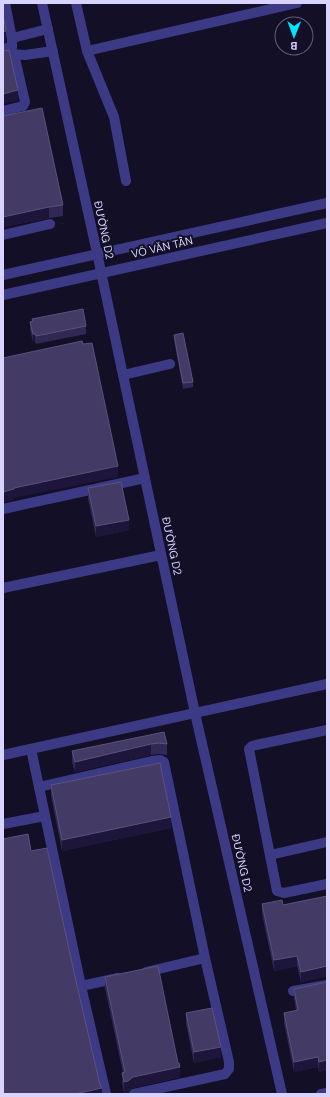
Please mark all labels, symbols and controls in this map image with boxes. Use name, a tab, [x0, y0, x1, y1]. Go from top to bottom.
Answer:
north arrow	[274, 16, 314, 56]
text: B	[290, 39, 297, 53]
street label: ĐƯỜNG D2	[91, 200, 117, 260]
street label: VÕ VĂN TẦN	[130, 233, 194, 261]
street label: ĐƯỜNG D2	[159, 516, 185, 576]
street label: ĐƯỜNG D2	[229, 833, 255, 893]

